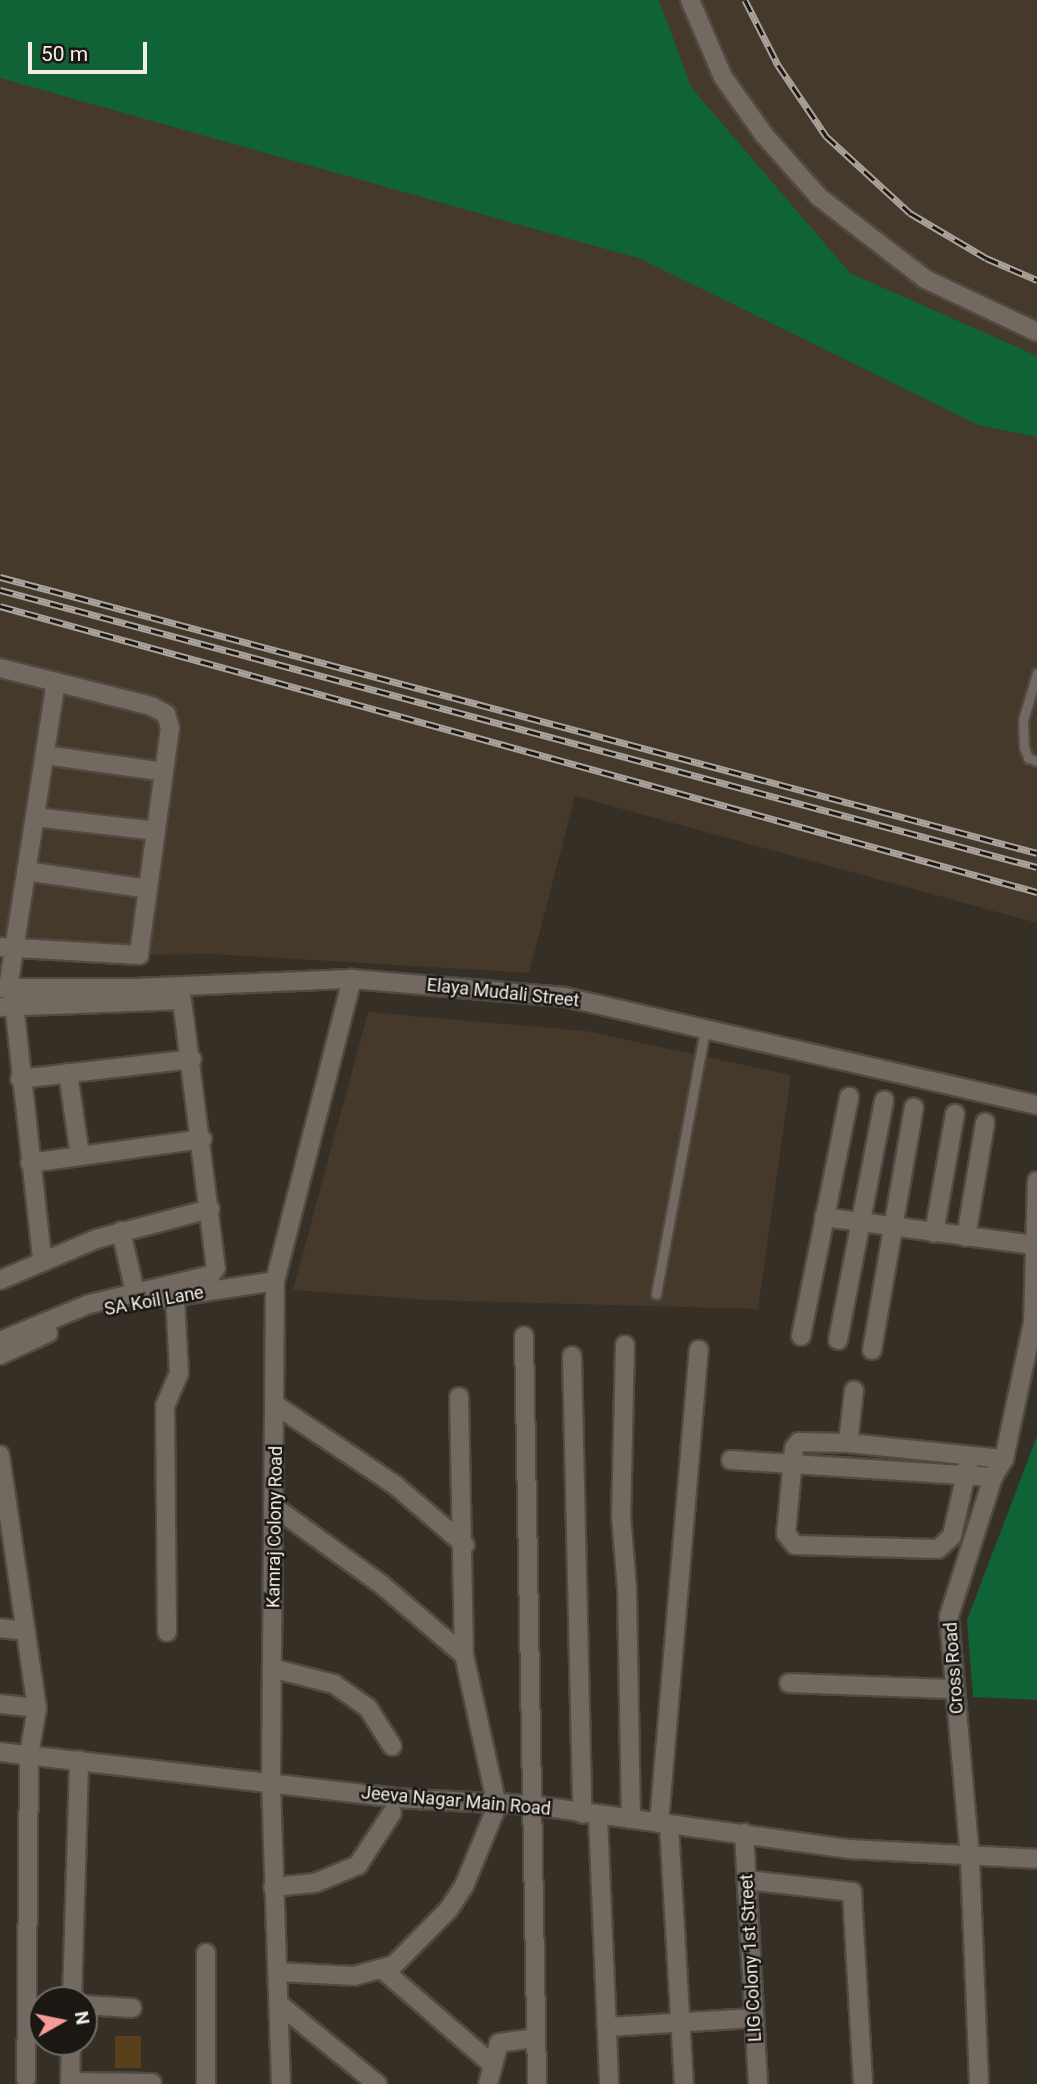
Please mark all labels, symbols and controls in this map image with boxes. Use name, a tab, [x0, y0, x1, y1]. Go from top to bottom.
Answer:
scale bar	[32, 28, 150, 72]
text: 50 m	[41, 42, 88, 66]
street label: Elaya Mudali Street	[426, 974, 580, 1012]
street label: SA Koil Lane	[103, 1282, 205, 1320]
street label: Kamraj Colony Road	[263, 1446, 287, 1608]
street label: Cross Road	[940, 1621, 968, 1715]
street label: Jeeva Nagar Main Road	[360, 1782, 552, 1820]
street label: LIG Colony 1st Street	[736, 1873, 766, 2043]
north arrow	[28, 1986, 98, 2056]
text: N	[70, 2010, 95, 2026]

